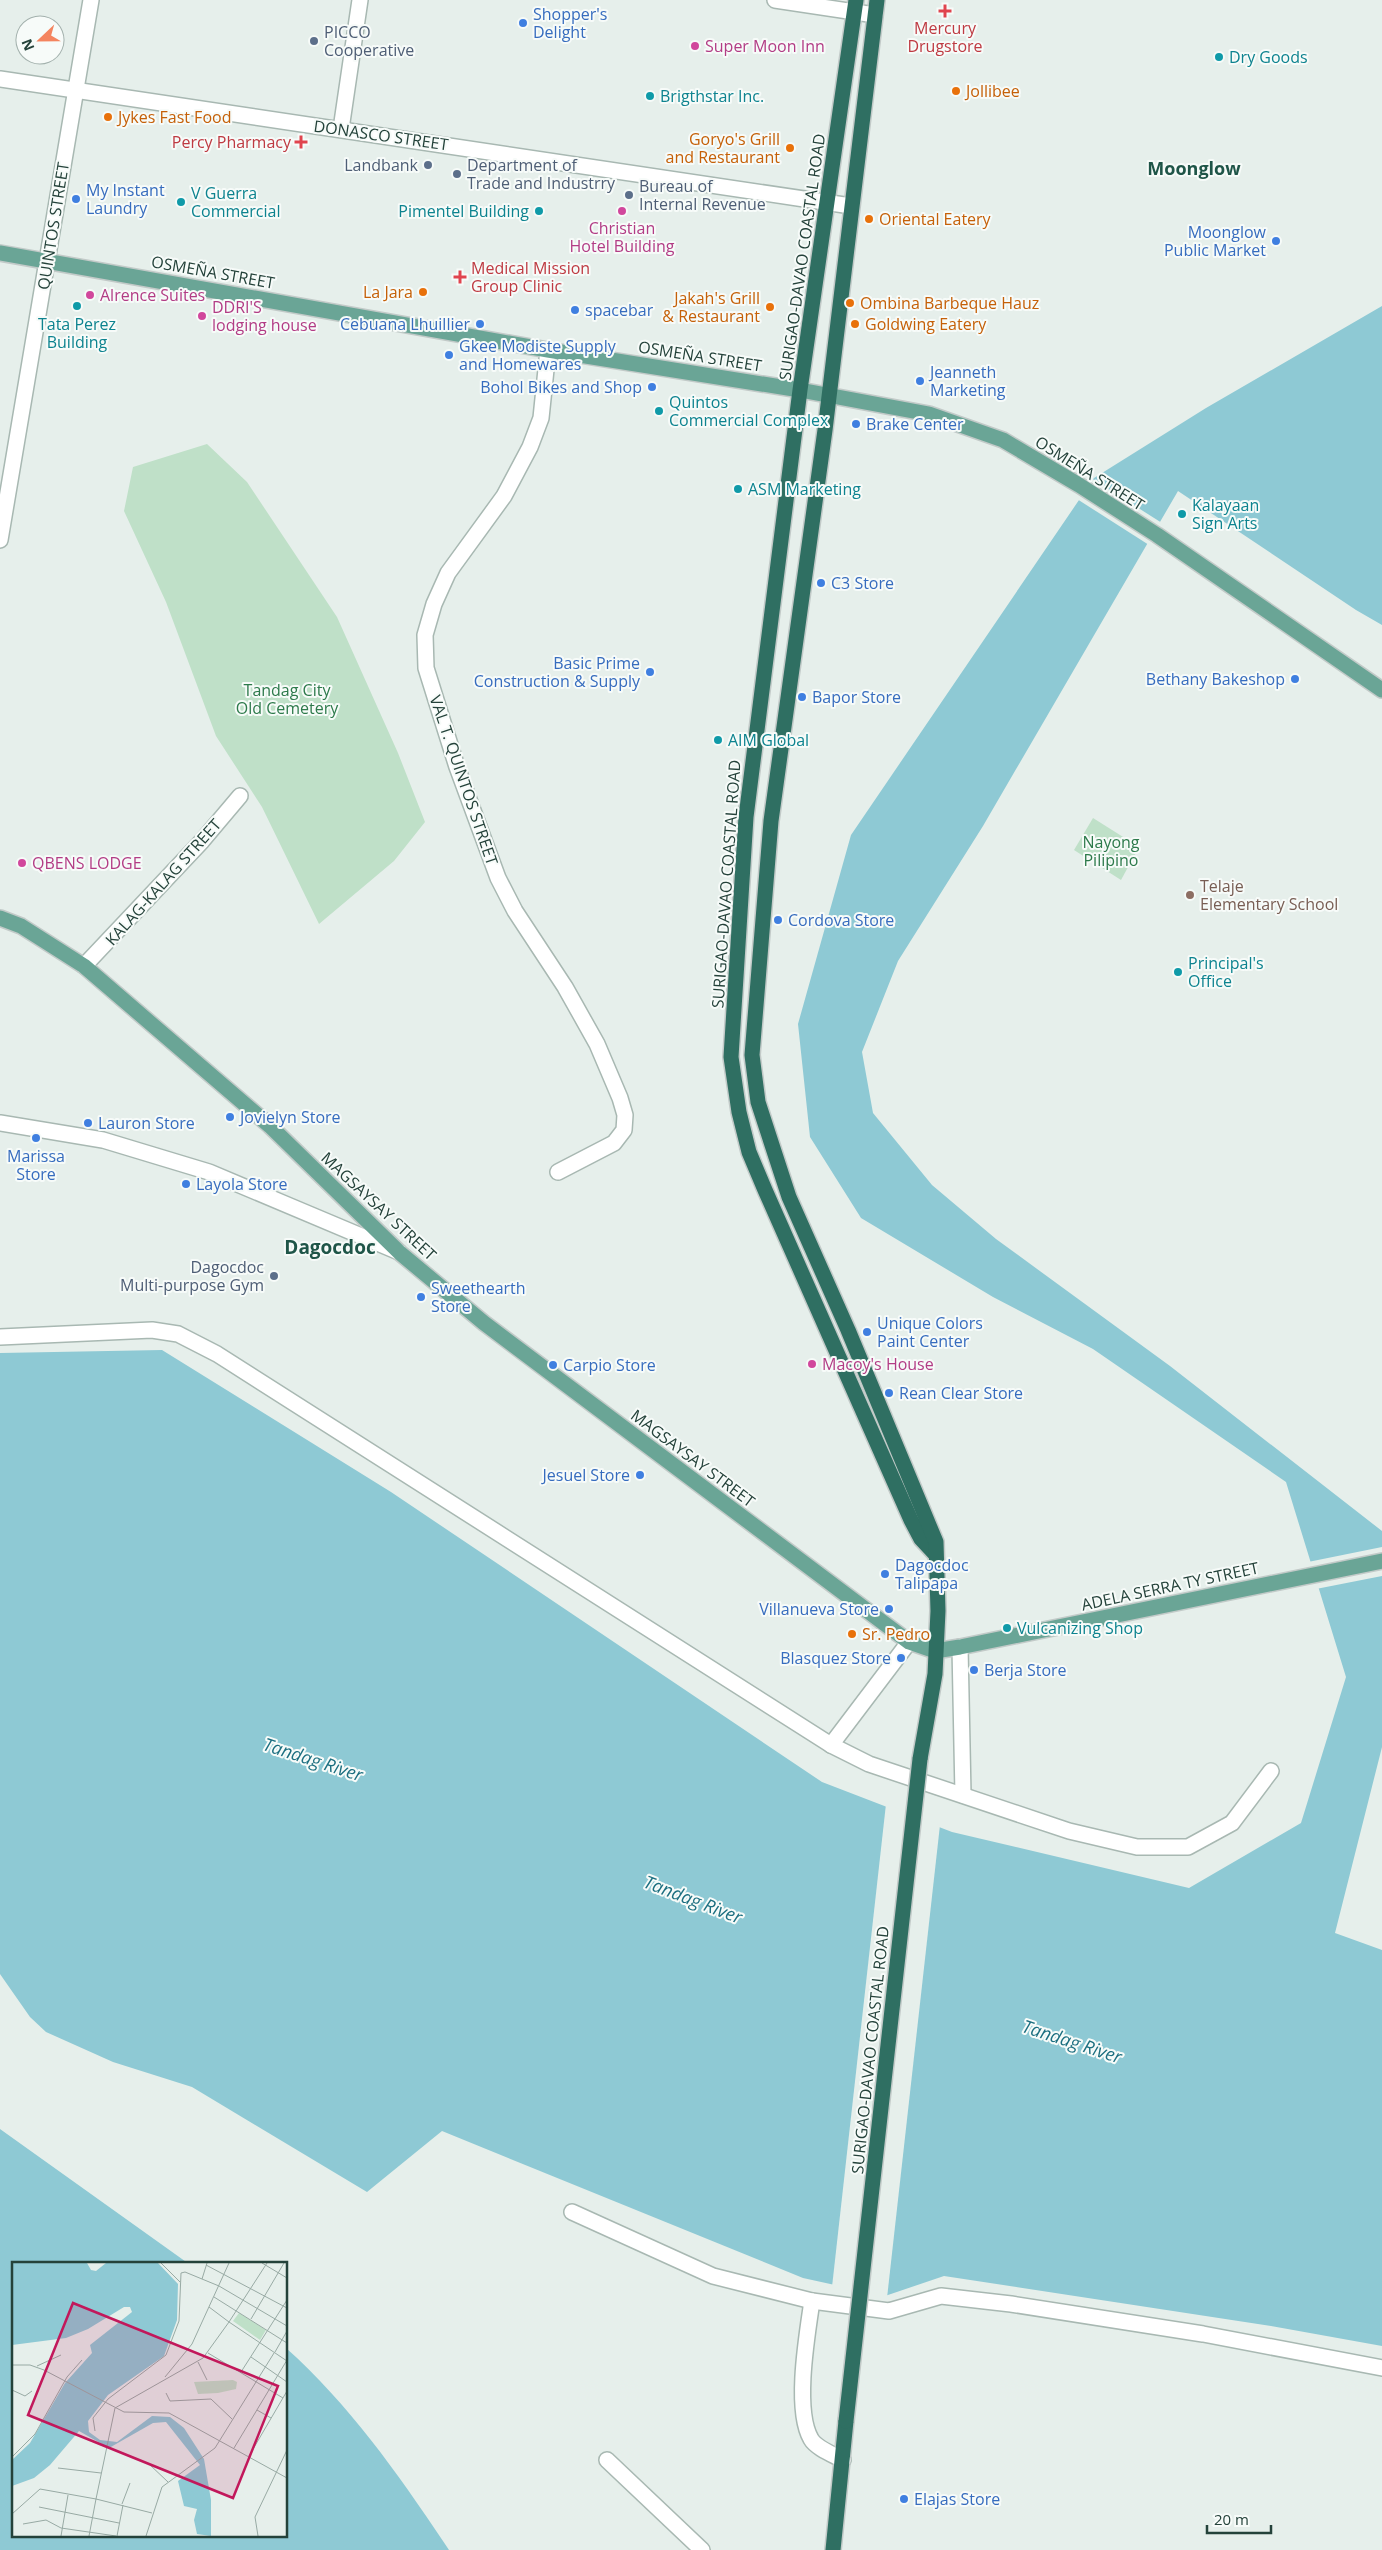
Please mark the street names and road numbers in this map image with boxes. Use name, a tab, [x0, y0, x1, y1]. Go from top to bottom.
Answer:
street label: DONASCO STREET	[312, 115, 450, 155]
street label: SURIGAO-DAVAO COASTAL ROAD	[774, 132, 830, 382]
street label: QUINTOS STREET	[32, 160, 74, 291]
street label: OSMEÑA STREET	[150, 250, 277, 294]
street label: OSMEÑA STREET	[637, 335, 764, 377]
street label: OSMEÑA STREET	[1031, 431, 1149, 516]
street label: VAL T. QUINTOS STREET	[425, 692, 503, 868]
street label: SURIGAO-DAVAO COASTAL ROAD	[706, 759, 746, 1009]
street label: KALAG-KALAG STREET	[100, 814, 226, 950]
street label: MAGSAYSAY STREET	[317, 1147, 441, 1265]
street label: MAGSAYSAY STREET	[626, 1404, 760, 1512]
street label: ADELA SERRA TY STREET	[1079, 1556, 1261, 1616]
street label: SURIGAO-DAVAO COASTAL ROAD	[846, 1925, 894, 2175]

